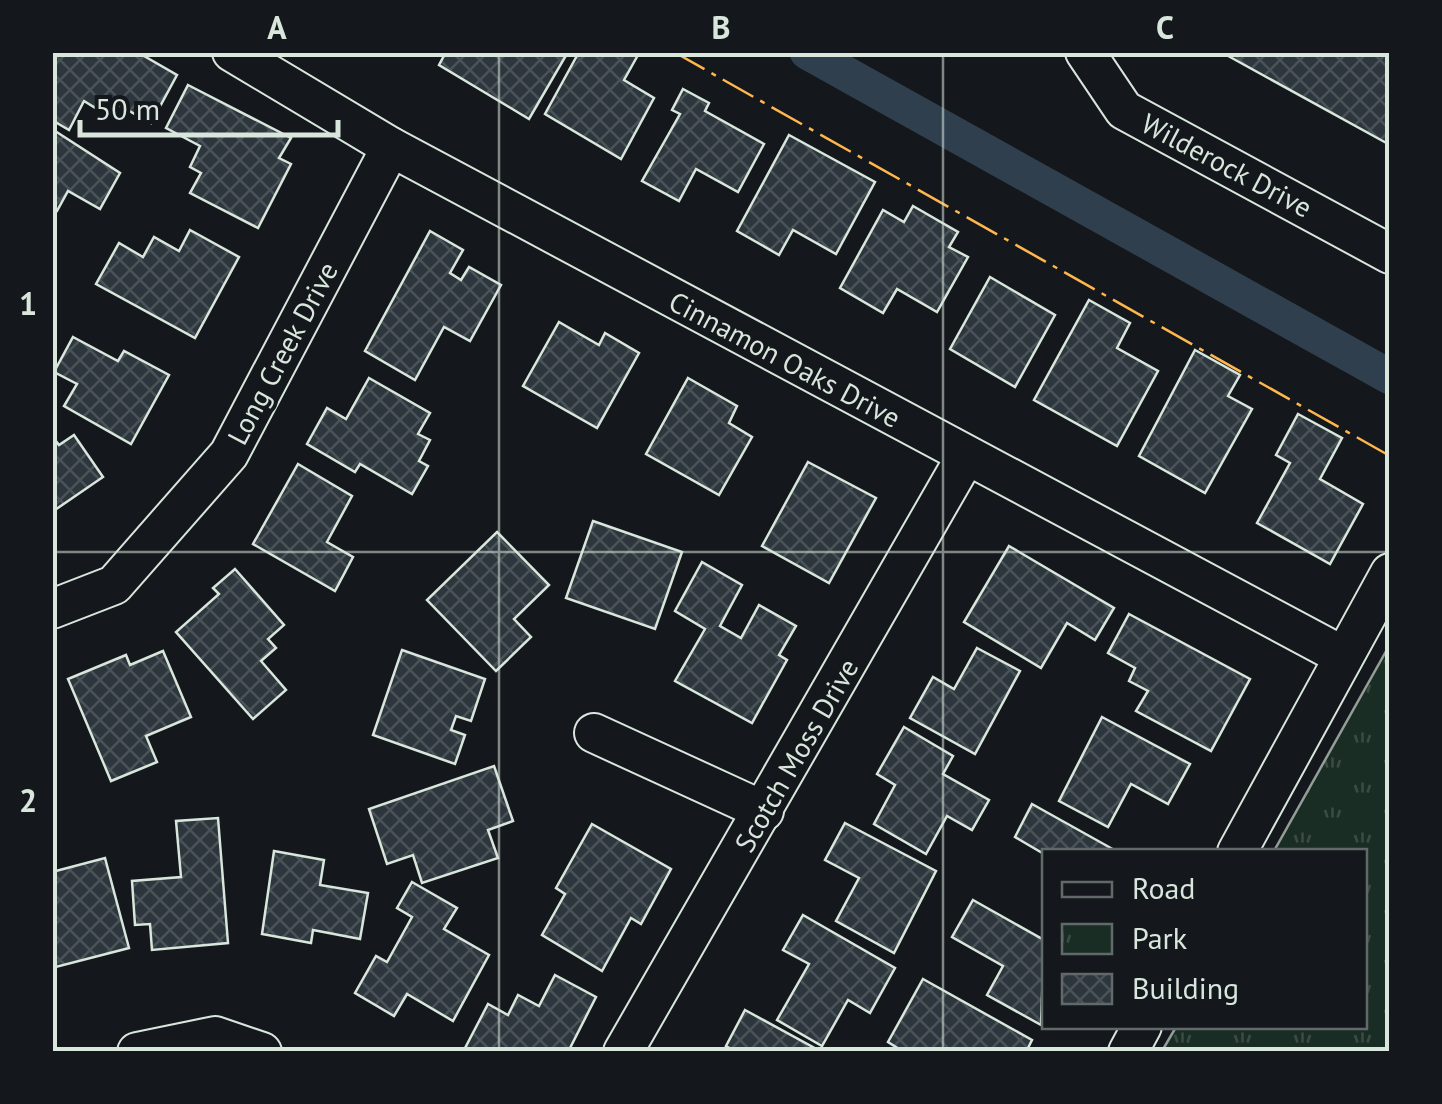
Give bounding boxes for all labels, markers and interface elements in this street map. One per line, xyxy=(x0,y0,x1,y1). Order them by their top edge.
text: A xyxy=(267,6,287,48)
text: B xyxy=(712,6,730,48)
text: C xyxy=(1156,6,1174,48)
scale bar xyxy=(80,75,338,137)
text: 50 m xyxy=(95,89,160,128)
street label: Wilderock Drive xyxy=(1135,105,1319,225)
street label: Long Creek Drive xyxy=(218,255,346,451)
text: 1 xyxy=(19,282,37,324)
street label: Cinnamon Oaks Drive xyxy=(663,282,907,436)
street label: Scotch Moss Drive xyxy=(726,652,866,858)
text: 2 xyxy=(19,779,37,821)
legend xyxy=(1042,849,1367,1029)
text: Road xyxy=(1132,868,1196,907)
text: Park xyxy=(1132,918,1188,957)
text: Building xyxy=(1132,968,1239,1007)

